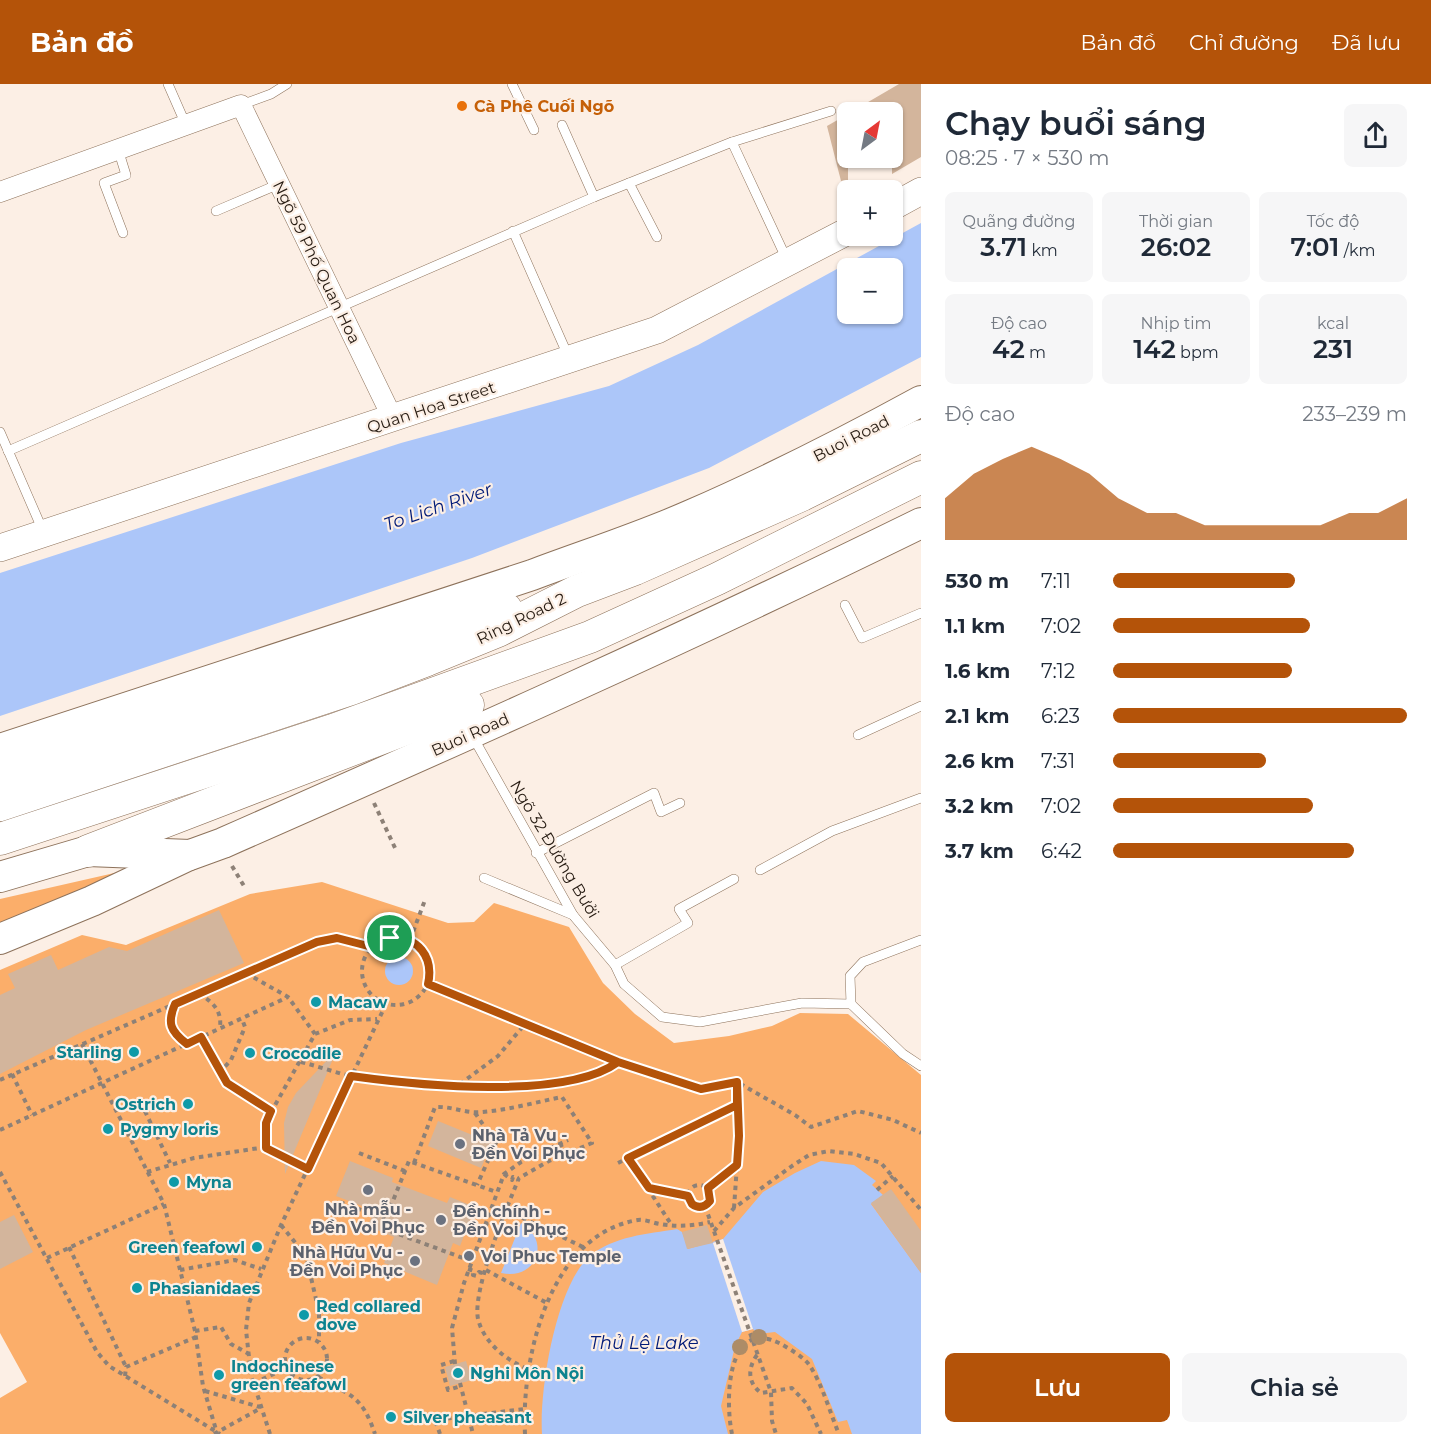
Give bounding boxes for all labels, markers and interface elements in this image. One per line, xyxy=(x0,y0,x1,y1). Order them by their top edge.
text: Bản đồ xyxy=(30,25,134,59)
text: Bản đồ xyxy=(1081,30,1156,55)
text: Chỉ đường xyxy=(1189,30,1299,55)
text: Đã lưu xyxy=(1332,30,1401,55)
place label: Cà Phê Cuối Ngõ xyxy=(474,97,614,116)
marker: Cà Phê Cuối Ngõ xyxy=(455,99,469,113)
north arrow xyxy=(837,102,903,168)
map controls xyxy=(837,102,903,324)
text: Chạy buổi sáng xyxy=(945,103,1207,143)
button: share xyxy=(1344,104,1407,167)
text: 08:25 · 7 × 530 m xyxy=(945,146,1109,170)
street label: Ngõ 59 Phố Quan Hoa xyxy=(269,178,364,347)
button: + xyxy=(837,180,903,246)
text: Quãng đường xyxy=(963,212,1075,231)
text: Thời gian xyxy=(1139,212,1213,231)
text: Tốc độ xyxy=(1307,212,1359,231)
text: 3.71 xyxy=(980,231,1027,263)
text: 26:02 xyxy=(1141,231,1211,263)
text: 7:01 xyxy=(1290,231,1339,263)
text: km xyxy=(1027,241,1058,260)
text: /km xyxy=(1339,241,1376,260)
button: − xyxy=(837,258,903,324)
text: Độ cao xyxy=(991,314,1047,333)
text: Nhịp tim xyxy=(1141,314,1211,333)
text: kcal xyxy=(1317,314,1349,333)
text: 42 xyxy=(992,333,1025,365)
text: 142 xyxy=(1133,333,1176,365)
text: 231 xyxy=(1313,333,1353,365)
text: m xyxy=(1025,343,1046,362)
text: bpm xyxy=(1176,343,1219,362)
street label: Quan Hoa Street xyxy=(365,378,498,437)
text: Độ cao xyxy=(945,402,1015,426)
text: 233–239 m xyxy=(1302,402,1407,426)
street label: Buoi Road xyxy=(810,411,893,466)
water label: To Lich River xyxy=(381,478,496,536)
text: 530 m xyxy=(945,569,1009,593)
text: 7:11 xyxy=(1041,569,1071,593)
street label: Ring Road 2 xyxy=(473,589,569,648)
text: 1.1 km xyxy=(945,614,1005,638)
text: 7:02 xyxy=(1041,614,1081,638)
text: 1.6 km xyxy=(945,659,1010,683)
text: 7:12 xyxy=(1041,659,1075,683)
text: 2.1 km xyxy=(945,704,1009,728)
text: 6:23 xyxy=(1041,704,1080,728)
street label: Buoi Road xyxy=(428,709,512,760)
text: 2.6 km xyxy=(945,749,1014,773)
text: 7:31 xyxy=(1041,749,1075,773)
street label: Ngõ 32 Đường Bưởi xyxy=(506,777,603,922)
text: 3.2 km xyxy=(945,794,1014,818)
text: 7:02 xyxy=(1041,794,1081,818)
text: 3.7 km xyxy=(945,839,1014,863)
text: 6:42 xyxy=(1041,839,1082,863)
pin xyxy=(364,912,415,963)
icon: arrive xyxy=(373,921,406,954)
place label: Macaw xyxy=(328,993,387,1012)
marker: Macaw xyxy=(309,995,323,1009)
place label: Starling xyxy=(56,1043,122,1062)
place label: Crocodile xyxy=(262,1044,341,1063)
marker: Starling xyxy=(127,1045,141,1059)
marker: Crocodile xyxy=(243,1046,257,1060)
place label: Ostrich xyxy=(115,1095,176,1114)
marker: Ostrich xyxy=(181,1097,195,1111)
place label: Pygmy loris xyxy=(120,1120,219,1139)
marker: Pygmy loris xyxy=(101,1122,115,1136)
place label: Nhà Tả Vu - Đền Voi Phục xyxy=(472,1126,586,1163)
marker: Nhà Tả Vu - Đền Voi Phục xyxy=(453,1137,467,1151)
place label: Myna xyxy=(186,1173,232,1192)
marker: Myna xyxy=(167,1175,181,1189)
marker: Nhà mẫu - Đền Voi Phục xyxy=(361,1183,375,1197)
place label: Nhà mẫu - Đền Voi Phục xyxy=(311,1199,425,1237)
place label: Đền chính - Đền Voi Phục xyxy=(453,1202,567,1239)
marker: Đền chính - Đền Voi Phục xyxy=(434,1213,448,1227)
place label: Green feafowl xyxy=(128,1238,245,1257)
marker: Green feafowl xyxy=(250,1240,264,1254)
place label: Nhà Hữu Vu - Đền Voi Phục xyxy=(290,1243,404,1280)
place label: Voi Phuc Temple xyxy=(480,1247,621,1266)
marker: Voi Phuc Temple xyxy=(462,1249,476,1263)
marker: Nhà Hữu Vu - Đền Voi Phục xyxy=(408,1254,422,1268)
place label: Phasianidaes xyxy=(149,1279,261,1298)
marker: Phasianidaes xyxy=(130,1281,144,1295)
place label: Red collared dove xyxy=(316,1297,421,1334)
marker: Red collared dove xyxy=(297,1308,311,1322)
water label: Thủ Lệ Lake xyxy=(589,1332,699,1354)
button: Lưu xyxy=(945,1353,1170,1422)
button: Chia sẻ xyxy=(1182,1353,1407,1422)
place label: Indochinese green feafowl xyxy=(231,1357,347,1394)
place label: Nghi Môn Nội xyxy=(470,1364,584,1383)
marker: Nghi Môn Nội xyxy=(451,1366,465,1380)
marker: Indochinese green feafowl xyxy=(212,1368,226,1382)
place label: Silver pheasant xyxy=(403,1408,532,1427)
marker: Silver pheasant xyxy=(384,1410,398,1424)

